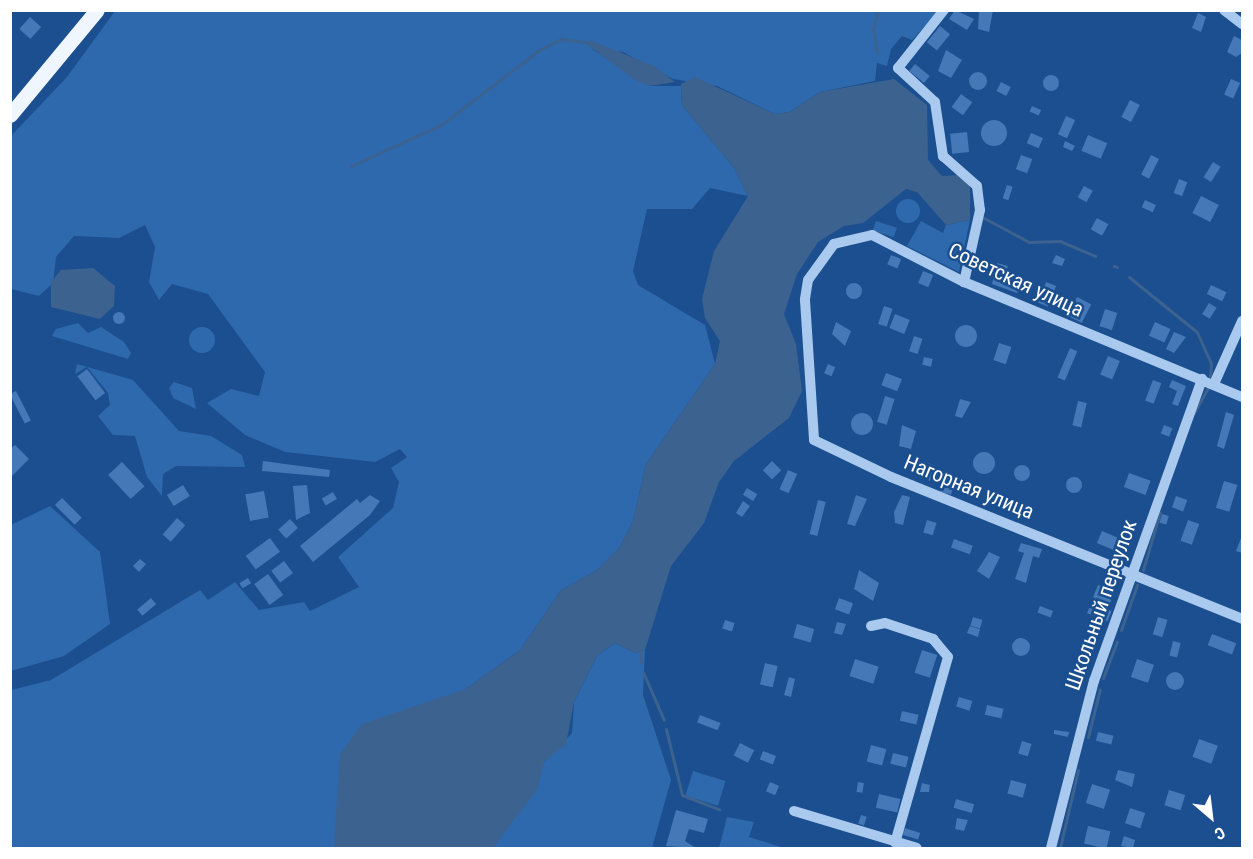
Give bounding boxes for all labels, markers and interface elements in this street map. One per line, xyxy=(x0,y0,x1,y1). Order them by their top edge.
street label: Советская улица xyxy=(944,238,1088,322)
street label: Нагорная улица xyxy=(900,449,1038,525)
street label: Школьный переулок xyxy=(1060,516,1142,694)
north arrow xyxy=(1181,787,1241,847)
text: С xyxy=(1211,823,1228,844)

